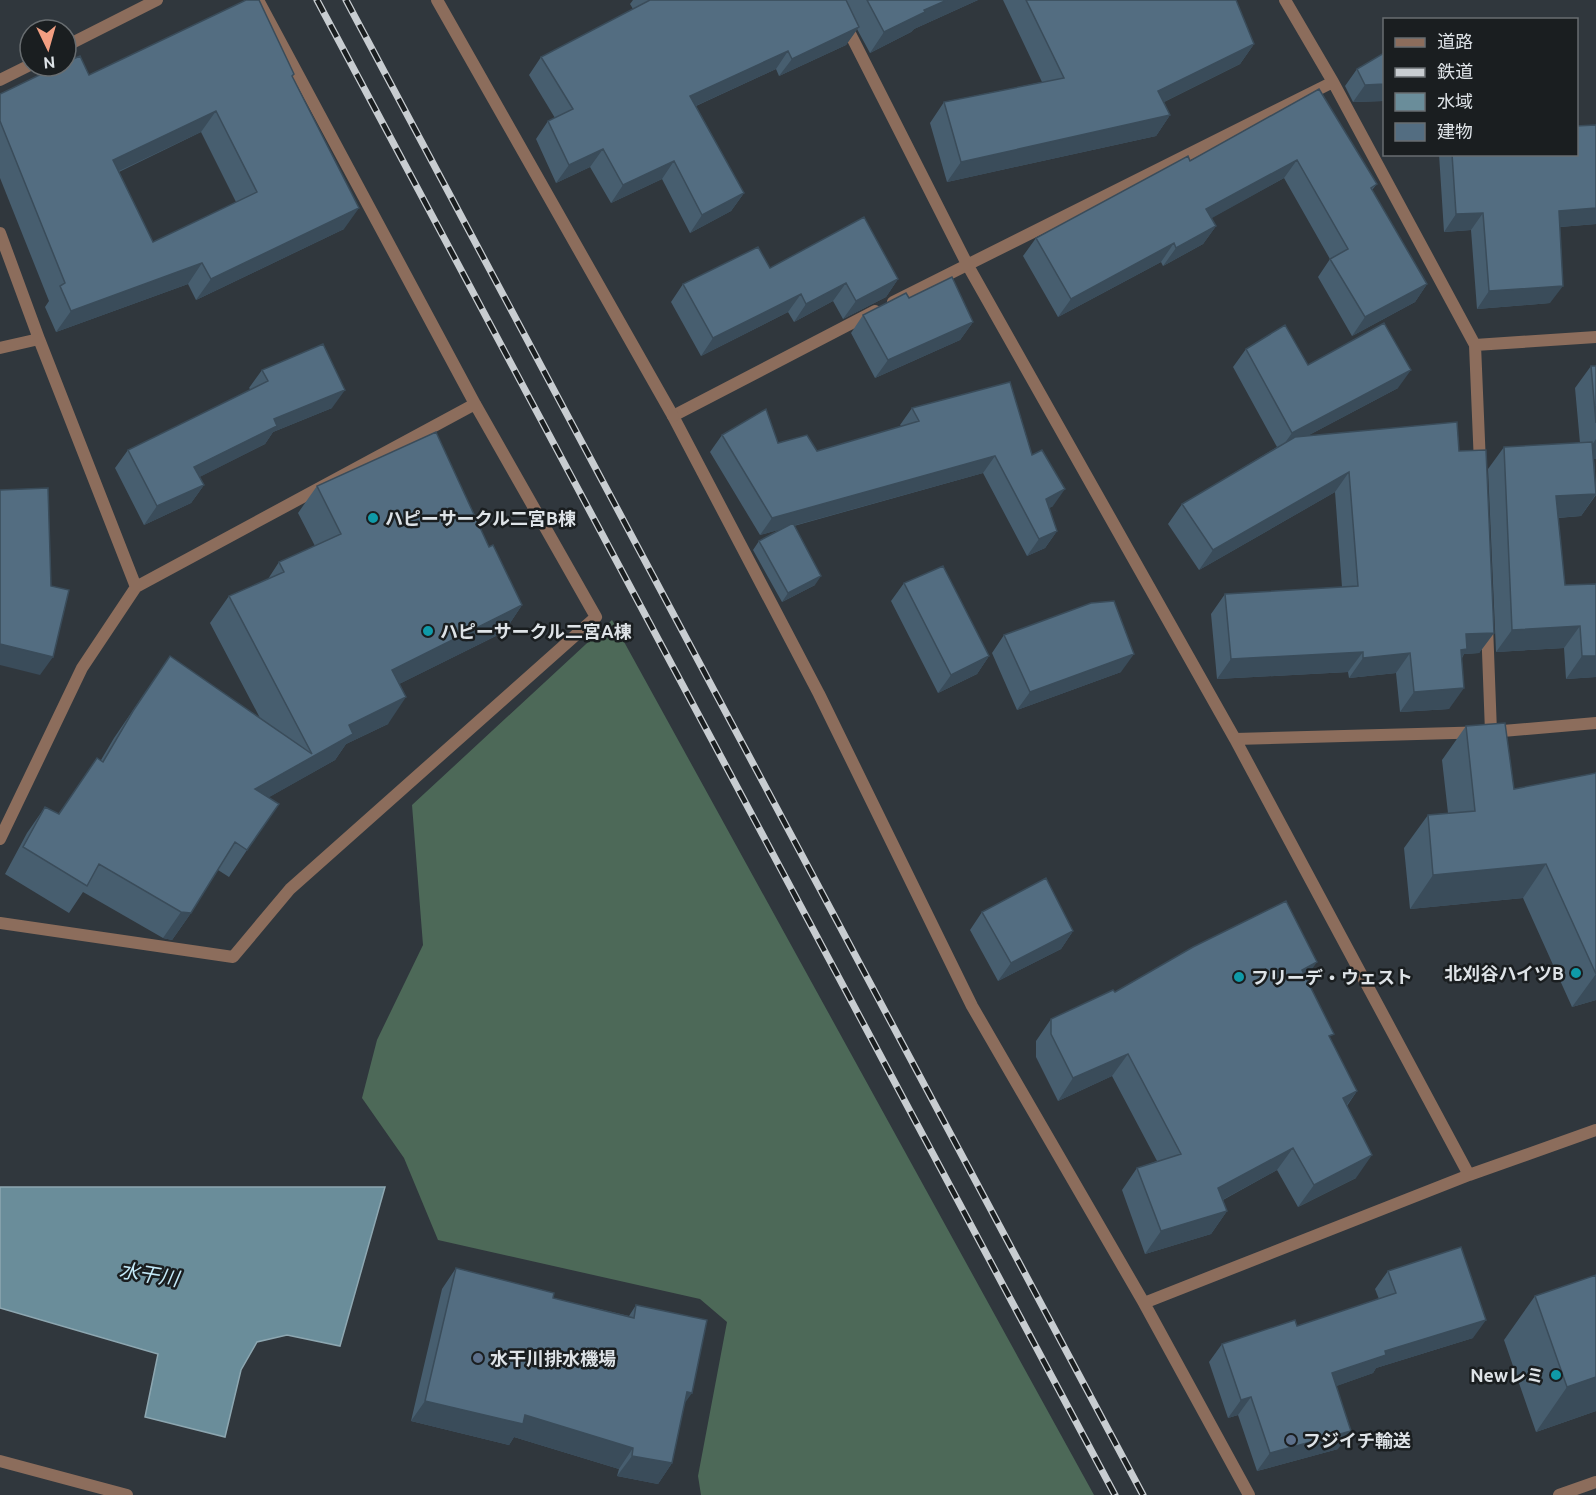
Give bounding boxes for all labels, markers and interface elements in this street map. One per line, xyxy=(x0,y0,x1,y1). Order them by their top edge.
north arrow xyxy=(18,18,78,78)
legend xyxy=(1383,18,1578,156)
text: 道路 xyxy=(1437,31,1473,51)
text: N xyxy=(43,53,56,72)
text: 鉄道 xyxy=(1437,61,1473,81)
text: 水域 xyxy=(1437,91,1473,111)
text: 建物 xyxy=(1437,121,1473,141)
place label: ハピーサークル二宮B棟 xyxy=(385,508,576,528)
marker: ハピーサークル二宮B棟 xyxy=(366,511,380,525)
place label: ハピーサークル二宮A棟 xyxy=(440,621,632,641)
marker: ハピーサークル二宮A棟 xyxy=(421,624,435,638)
place label: 北刈谷ハイツB xyxy=(1444,963,1564,983)
marker: 北刈谷ハイツB xyxy=(1569,966,1583,980)
place label: フリーデ・ウェスト xyxy=(1251,967,1413,987)
marker: フリーデ・ウェスト xyxy=(1232,970,1246,984)
water label: 水干川 xyxy=(118,1258,182,1290)
place label: 水干川排水機場 xyxy=(490,1348,616,1368)
marker: 水干川排水機場 xyxy=(471,1351,485,1365)
place label: Newレミ xyxy=(1470,1365,1544,1385)
marker: Newレミ xyxy=(1549,1368,1563,1382)
place label: フジイチ輸送 xyxy=(1303,1430,1411,1450)
marker: フジイチ輸送 xyxy=(1284,1433,1298,1447)

